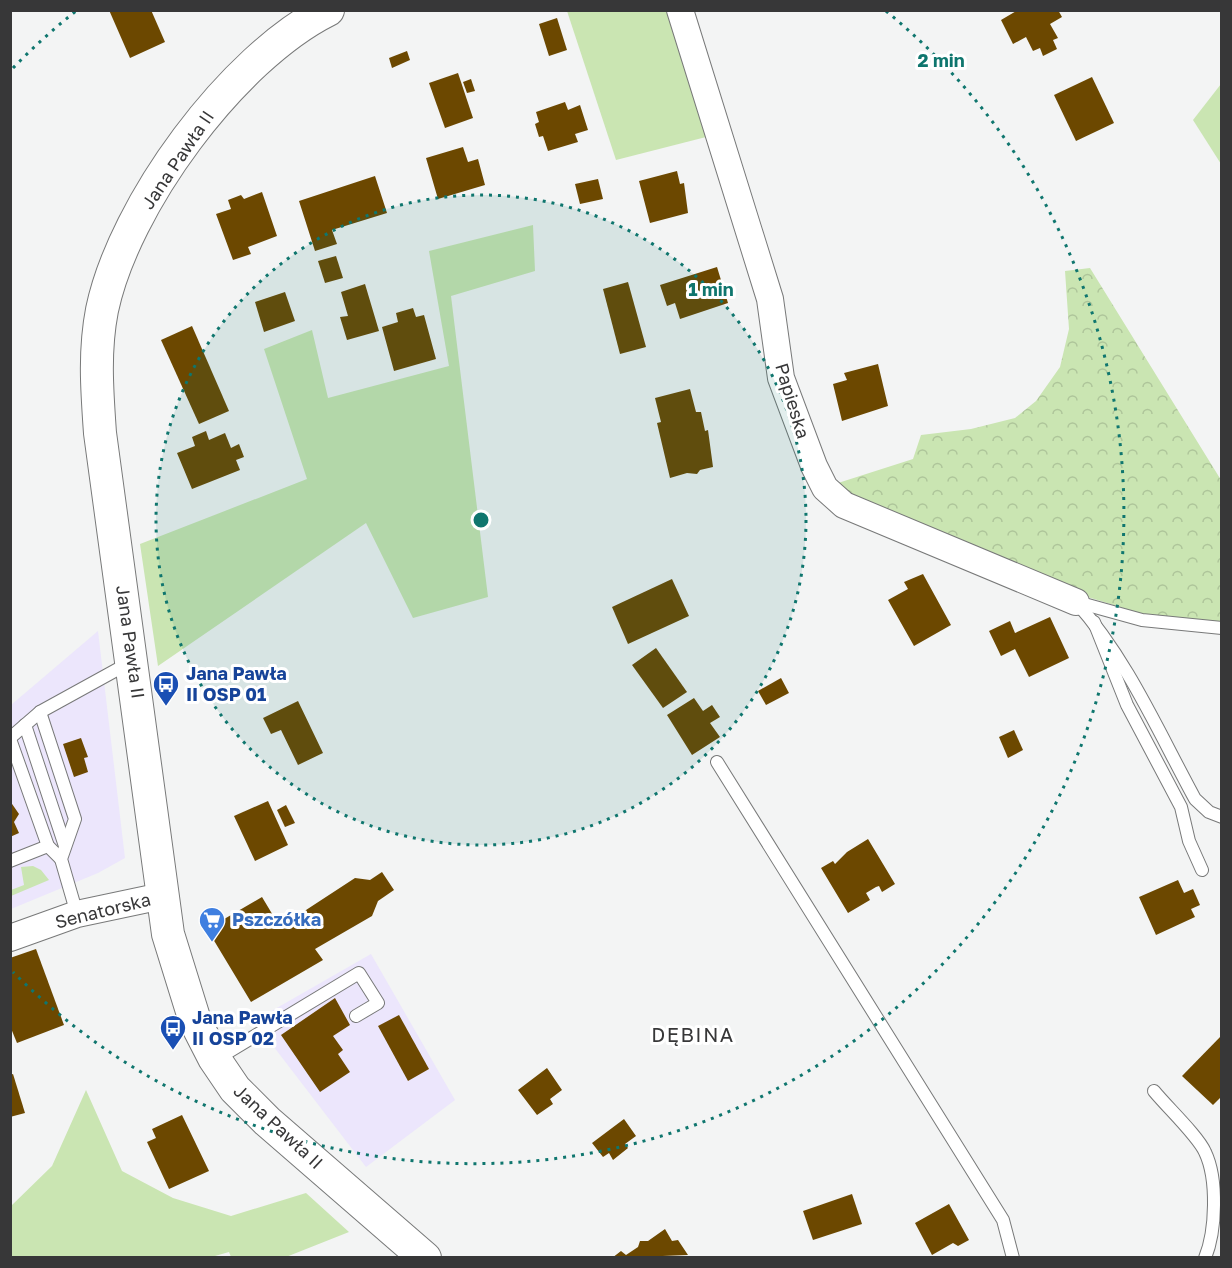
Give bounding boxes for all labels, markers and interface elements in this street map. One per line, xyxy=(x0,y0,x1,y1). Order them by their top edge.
text: 2 min xyxy=(917,49,965,71)
street label: Jana Pawła II xyxy=(136,106,218,213)
text: 1 min xyxy=(688,278,734,300)
street label: Papieska xyxy=(771,360,815,441)
centre of rings xyxy=(471,510,491,530)
street label: Jana Pawła II xyxy=(112,584,150,700)
place label: Jana Pawła II OSP 01 xyxy=(186,662,287,705)
bus stop icon: Jana Pawła II OSP 01 xyxy=(151,669,181,707)
street label: Senatorska xyxy=(53,888,153,933)
supermarket icon: Pszczółka xyxy=(197,905,227,943)
place label: Pszczółka xyxy=(232,908,321,930)
place label: Jana Pawła II OSP 02 xyxy=(192,1006,293,1049)
bus stop icon: Jana Pawła II OSP 02 xyxy=(158,1013,188,1051)
district label: DĘBINA xyxy=(651,1022,735,1046)
street label: Jana Pawła II xyxy=(229,1079,328,1173)

